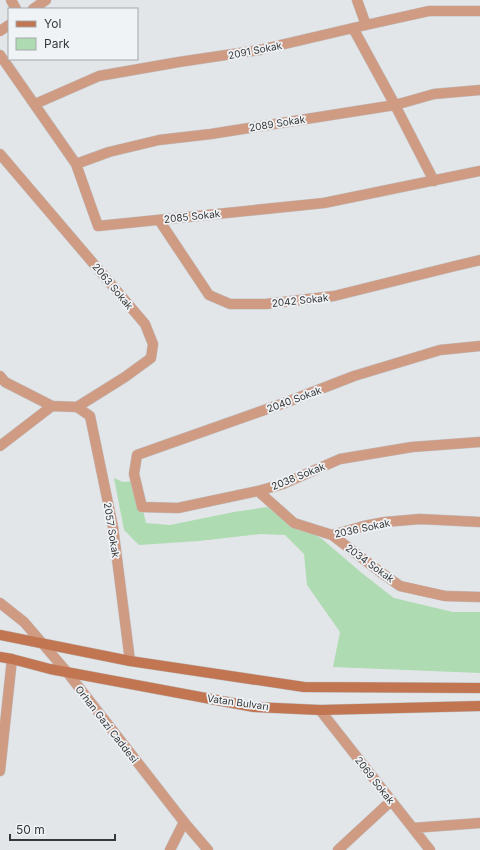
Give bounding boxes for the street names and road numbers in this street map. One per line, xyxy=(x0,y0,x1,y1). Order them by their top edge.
street label: 2091 Sokak xyxy=(227,39,283,61)
street label: 2089 Sokak xyxy=(248,113,306,133)
street label: 2085 Sokak xyxy=(163,207,221,225)
street label: 2063 Sokak xyxy=(90,260,136,312)
street label: 2042 Sokak xyxy=(271,291,329,309)
street label: 2040 Sokak xyxy=(265,383,323,414)
street label: 2038 Sokak xyxy=(270,460,327,492)
street label: 2057 Sokak xyxy=(102,501,122,559)
street label: 2036 Sokak xyxy=(333,516,391,540)
street label: 2034 Sokak xyxy=(343,541,397,585)
street label: Orhan Gazi Caddesi xyxy=(73,683,141,765)
street label: Vatan Bulvarı xyxy=(206,692,270,712)
street label: 2069 Sokak xyxy=(353,754,397,806)

